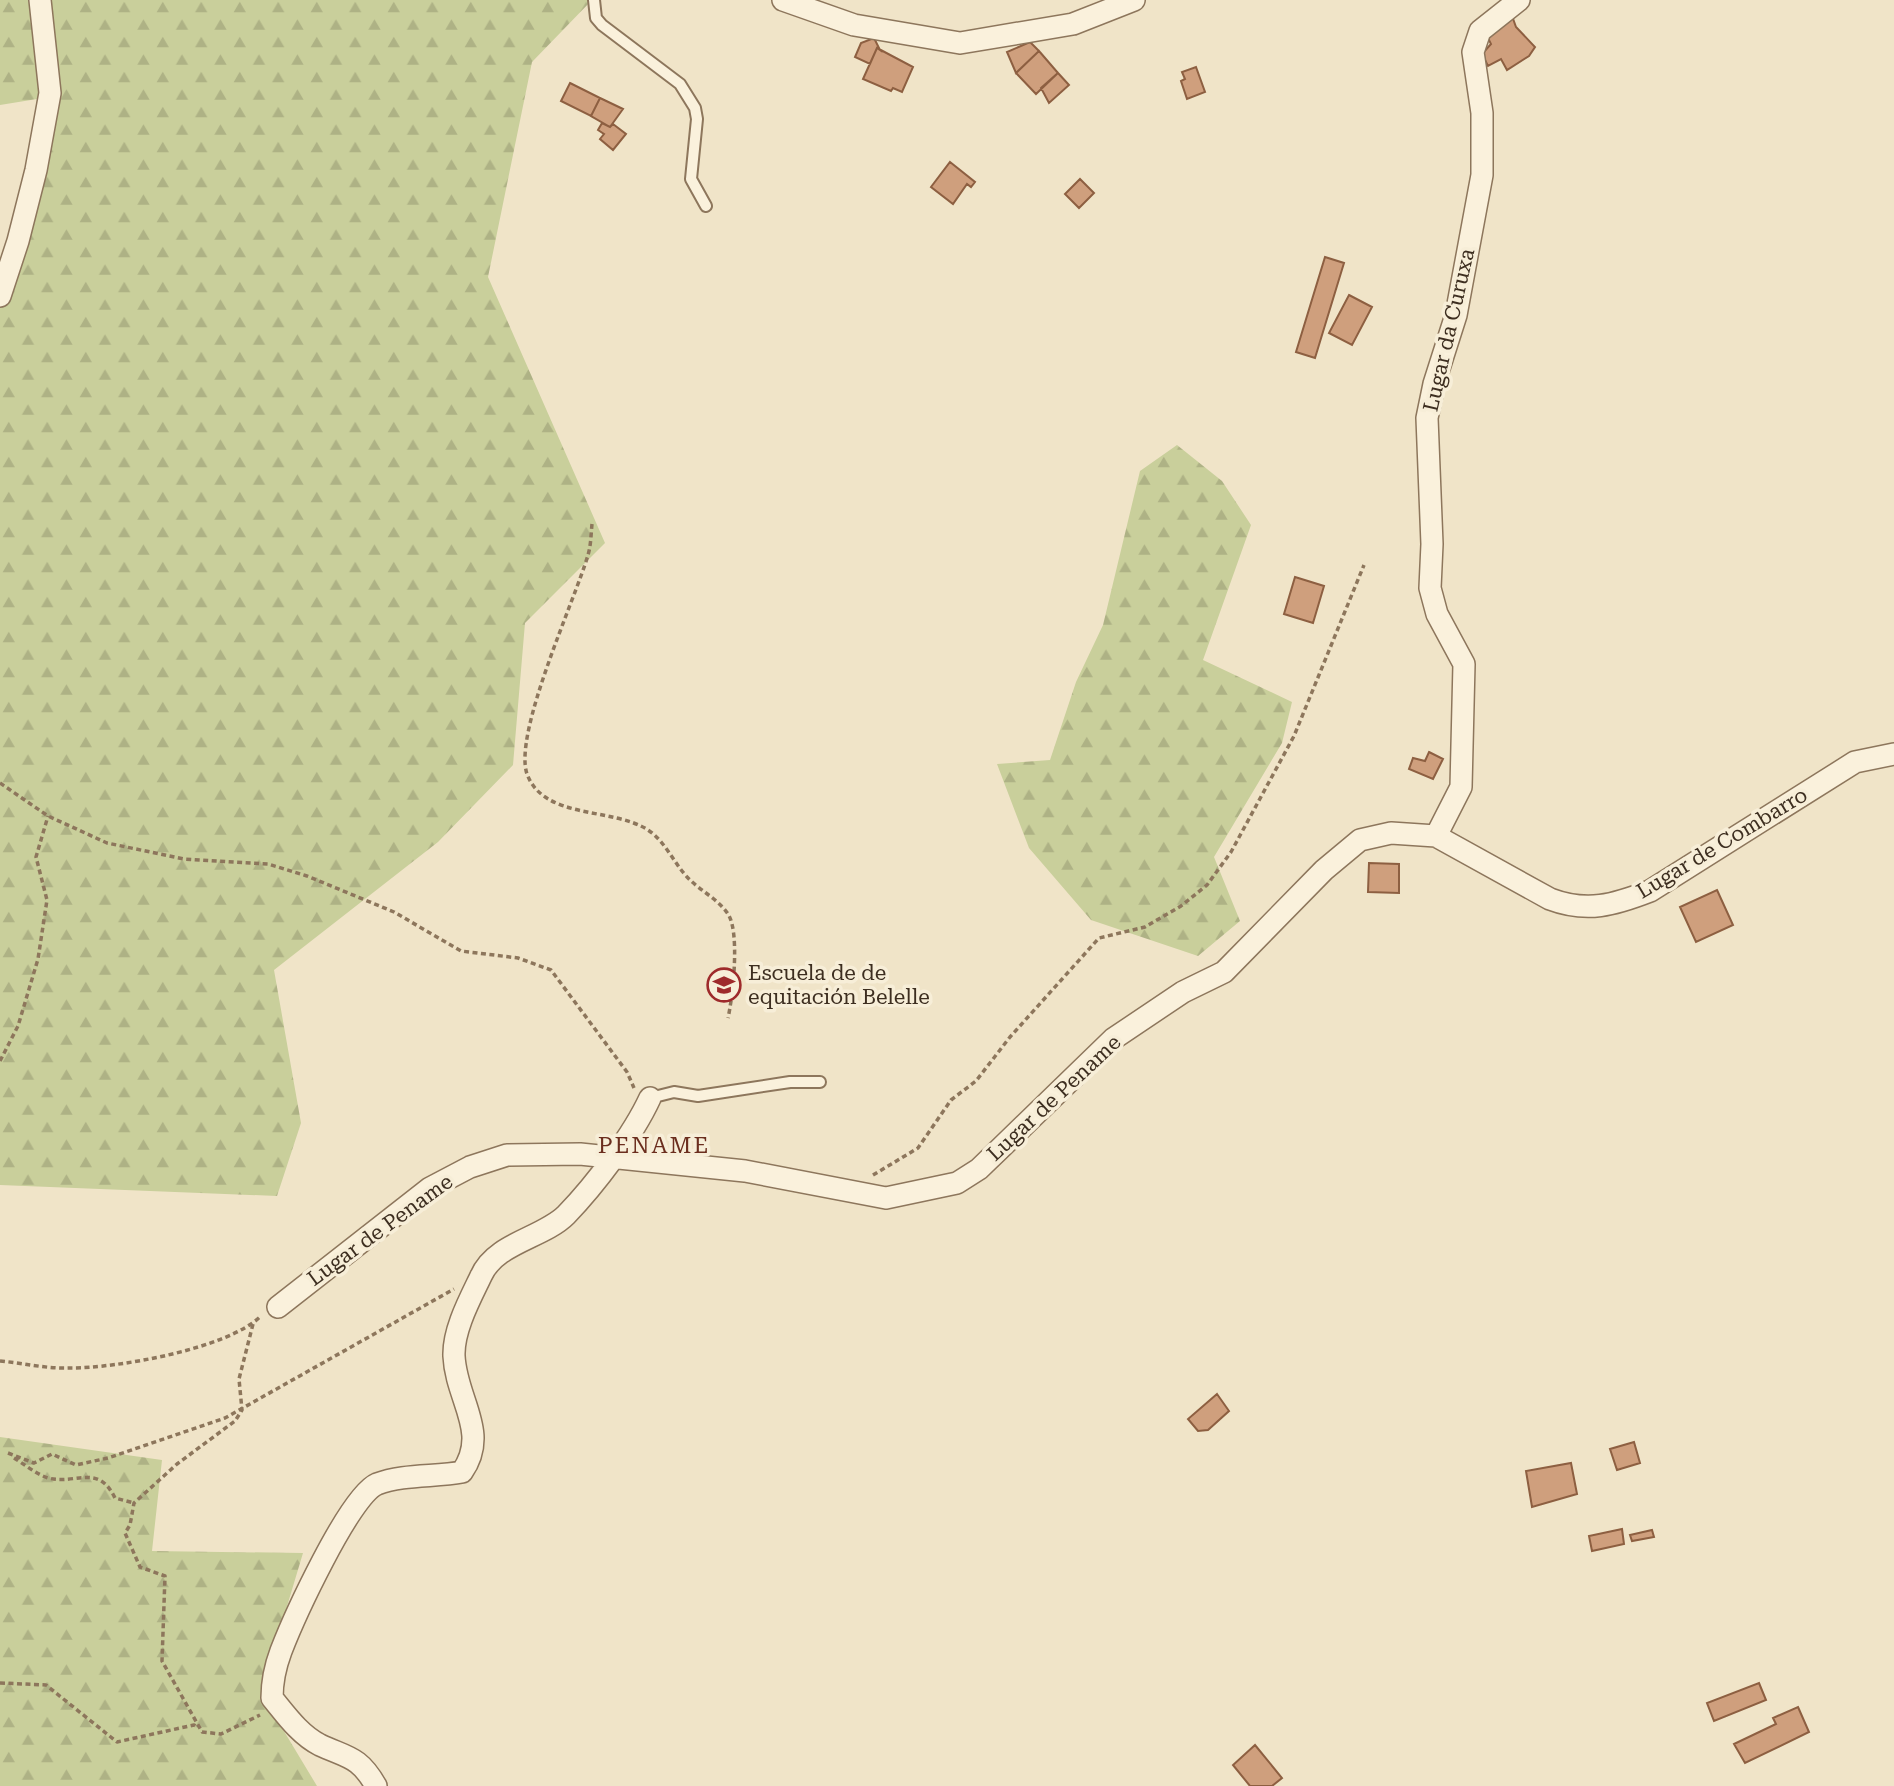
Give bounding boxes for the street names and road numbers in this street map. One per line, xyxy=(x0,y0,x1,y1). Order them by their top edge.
street label: Lugar da Curuxa xyxy=(1419,245,1480,414)
street label: Lugar de Combarro xyxy=(1632,783,1812,903)
street label: Lugar de Pename xyxy=(982,1030,1126,1166)
street label: Lugar de Pename xyxy=(303,1169,457,1291)

